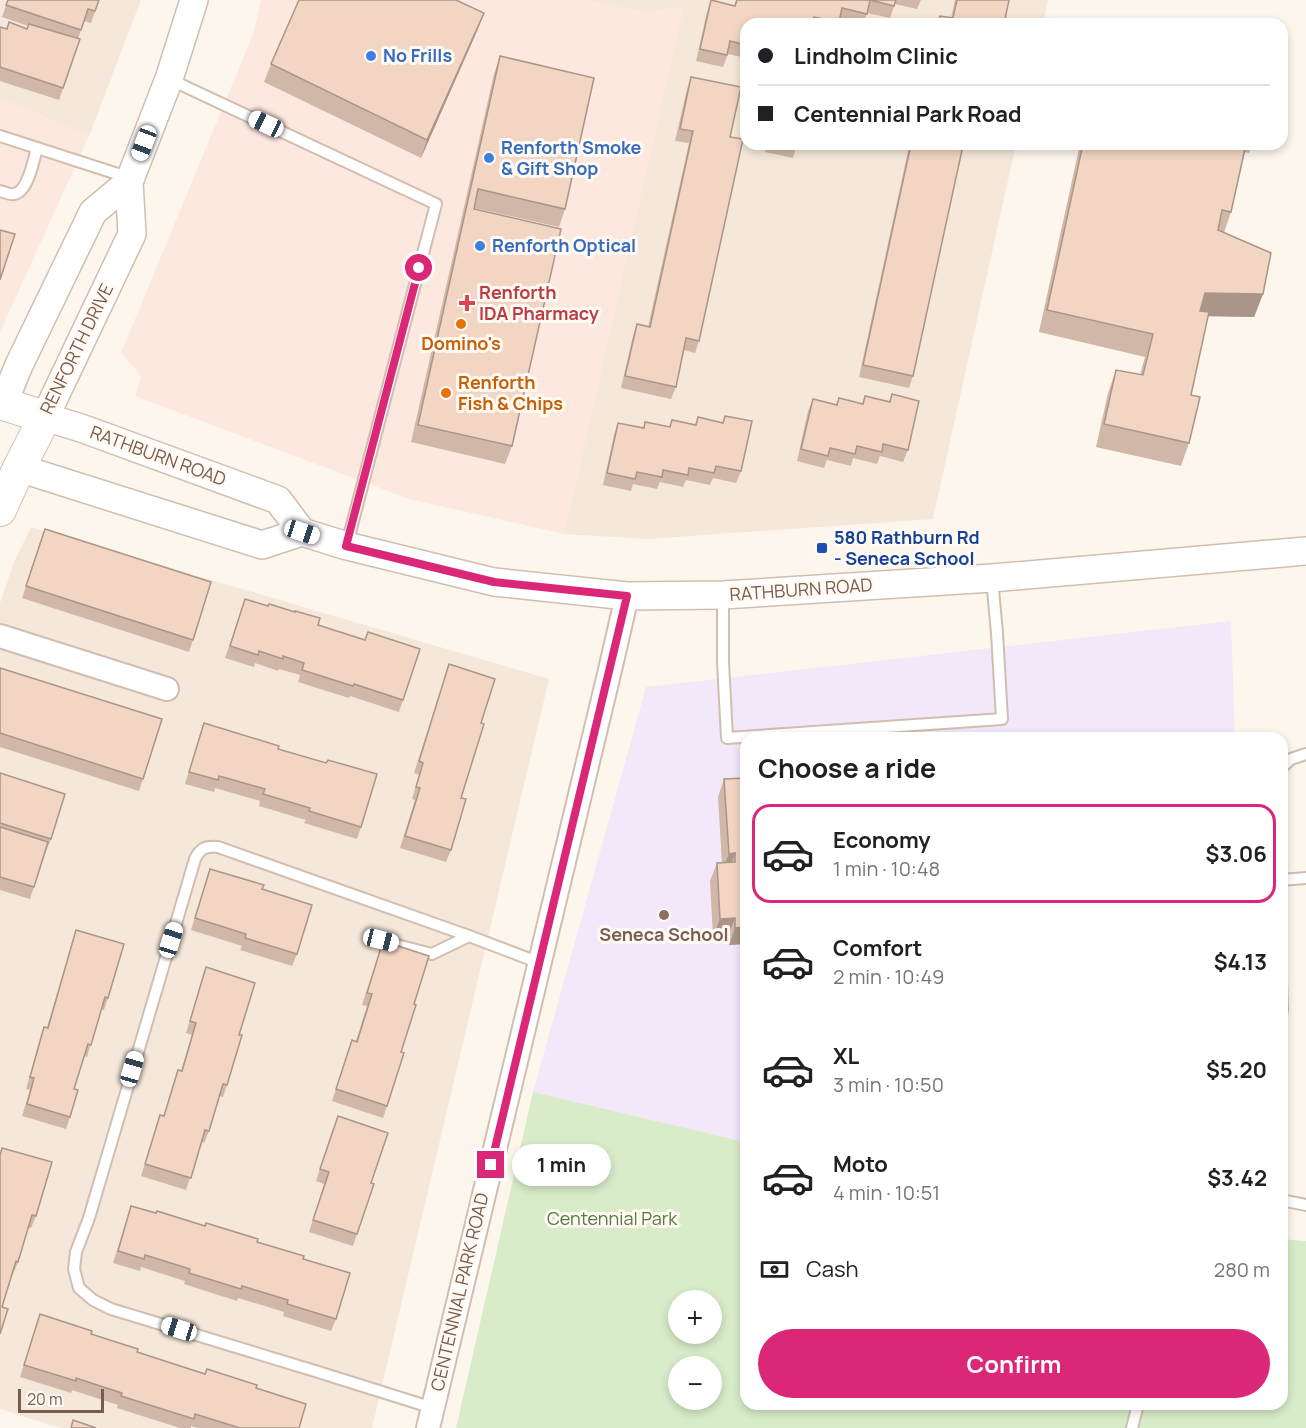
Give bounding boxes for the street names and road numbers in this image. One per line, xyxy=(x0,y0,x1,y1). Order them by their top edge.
street label: RENFORTH DRIVE xyxy=(34,279,118,418)
street label: RATHBURN ROAD xyxy=(87,419,230,491)
street label: RATHBURN ROAD xyxy=(729,572,873,606)
street label: CENTENNIAL PARK ROAD xyxy=(425,1190,494,1393)

